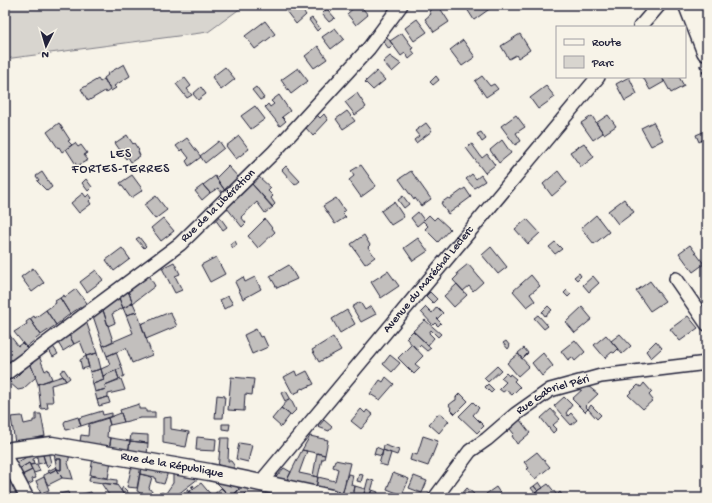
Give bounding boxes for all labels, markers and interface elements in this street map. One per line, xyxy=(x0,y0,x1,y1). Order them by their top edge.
north arrow xyxy=(26,26,66,66)
legend xyxy=(556,26,686,78)
text: Route xyxy=(592,37,622,51)
text: N xyxy=(41,48,49,60)
text: Parc xyxy=(591,57,615,71)
district label: LES FORTES-TERRES xyxy=(71,147,170,177)
street label: Rue de la Libération xyxy=(178,166,259,246)
street label: Avenue du Maréchal Leclerc xyxy=(380,223,478,336)
street label: Rue Gabriel Péri xyxy=(514,372,591,418)
street label: Rue de la République xyxy=(120,450,225,482)

